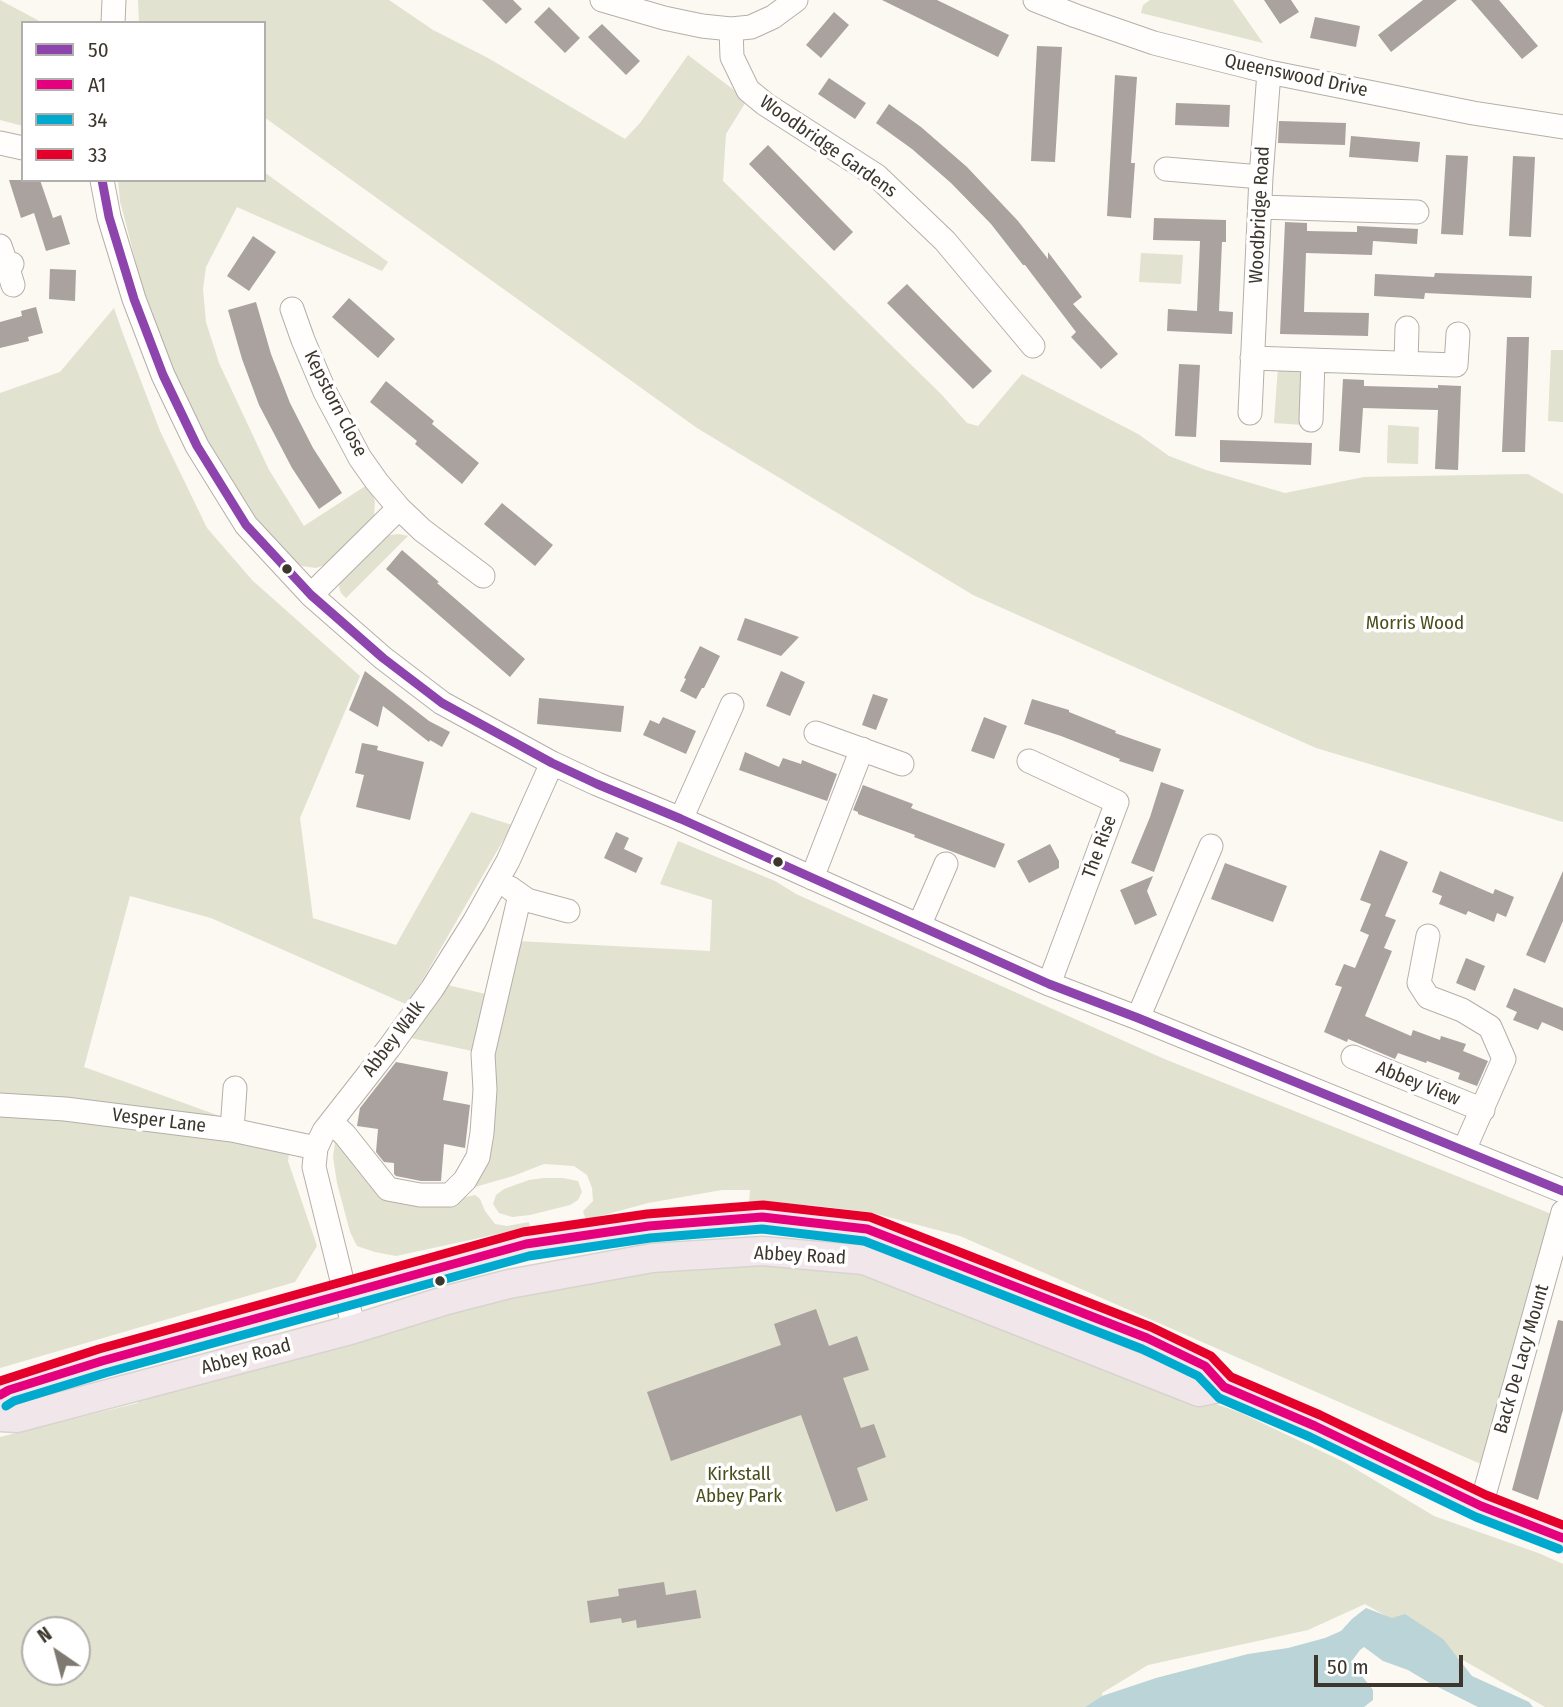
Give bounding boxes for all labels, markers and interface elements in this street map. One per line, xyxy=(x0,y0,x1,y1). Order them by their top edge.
legend xyxy=(21,21,266,182)
text: 50 xyxy=(88,37,109,63)
street label: Queenswood Drive xyxy=(1222,50,1370,102)
text: A1 xyxy=(88,72,106,98)
street label: Woodbridge Gardens xyxy=(755,91,901,203)
text: 34 xyxy=(88,107,108,133)
text: 33 xyxy=(88,142,107,168)
street label: Woodbridge Road xyxy=(1245,146,1275,284)
street label: Kepstorn Close xyxy=(298,347,372,461)
unlabelled marker xyxy=(280,562,294,576)
park label: Morris Wood xyxy=(1366,613,1464,635)
street label: The Rise xyxy=(1078,812,1122,882)
unlabelled marker xyxy=(771,855,785,869)
street label: Abbey Walk xyxy=(358,997,430,1081)
street label: Abbey View xyxy=(1373,1057,1463,1111)
street label: Vesper Lane xyxy=(111,1104,207,1138)
street label: Abbey Road xyxy=(754,1242,846,1270)
unlabelled marker xyxy=(433,1274,447,1288)
street label: Back De Lacy Mount xyxy=(1490,1282,1554,1436)
street label: Abbey Road xyxy=(199,1334,293,1380)
park label: Kirkstall Abbey Park xyxy=(696,1464,782,1508)
north arrow xyxy=(21,1616,91,1686)
text: N xyxy=(34,1622,56,1648)
scale bar xyxy=(1318,1640,1467,1684)
text: 50 m xyxy=(1327,1654,1369,1680)

